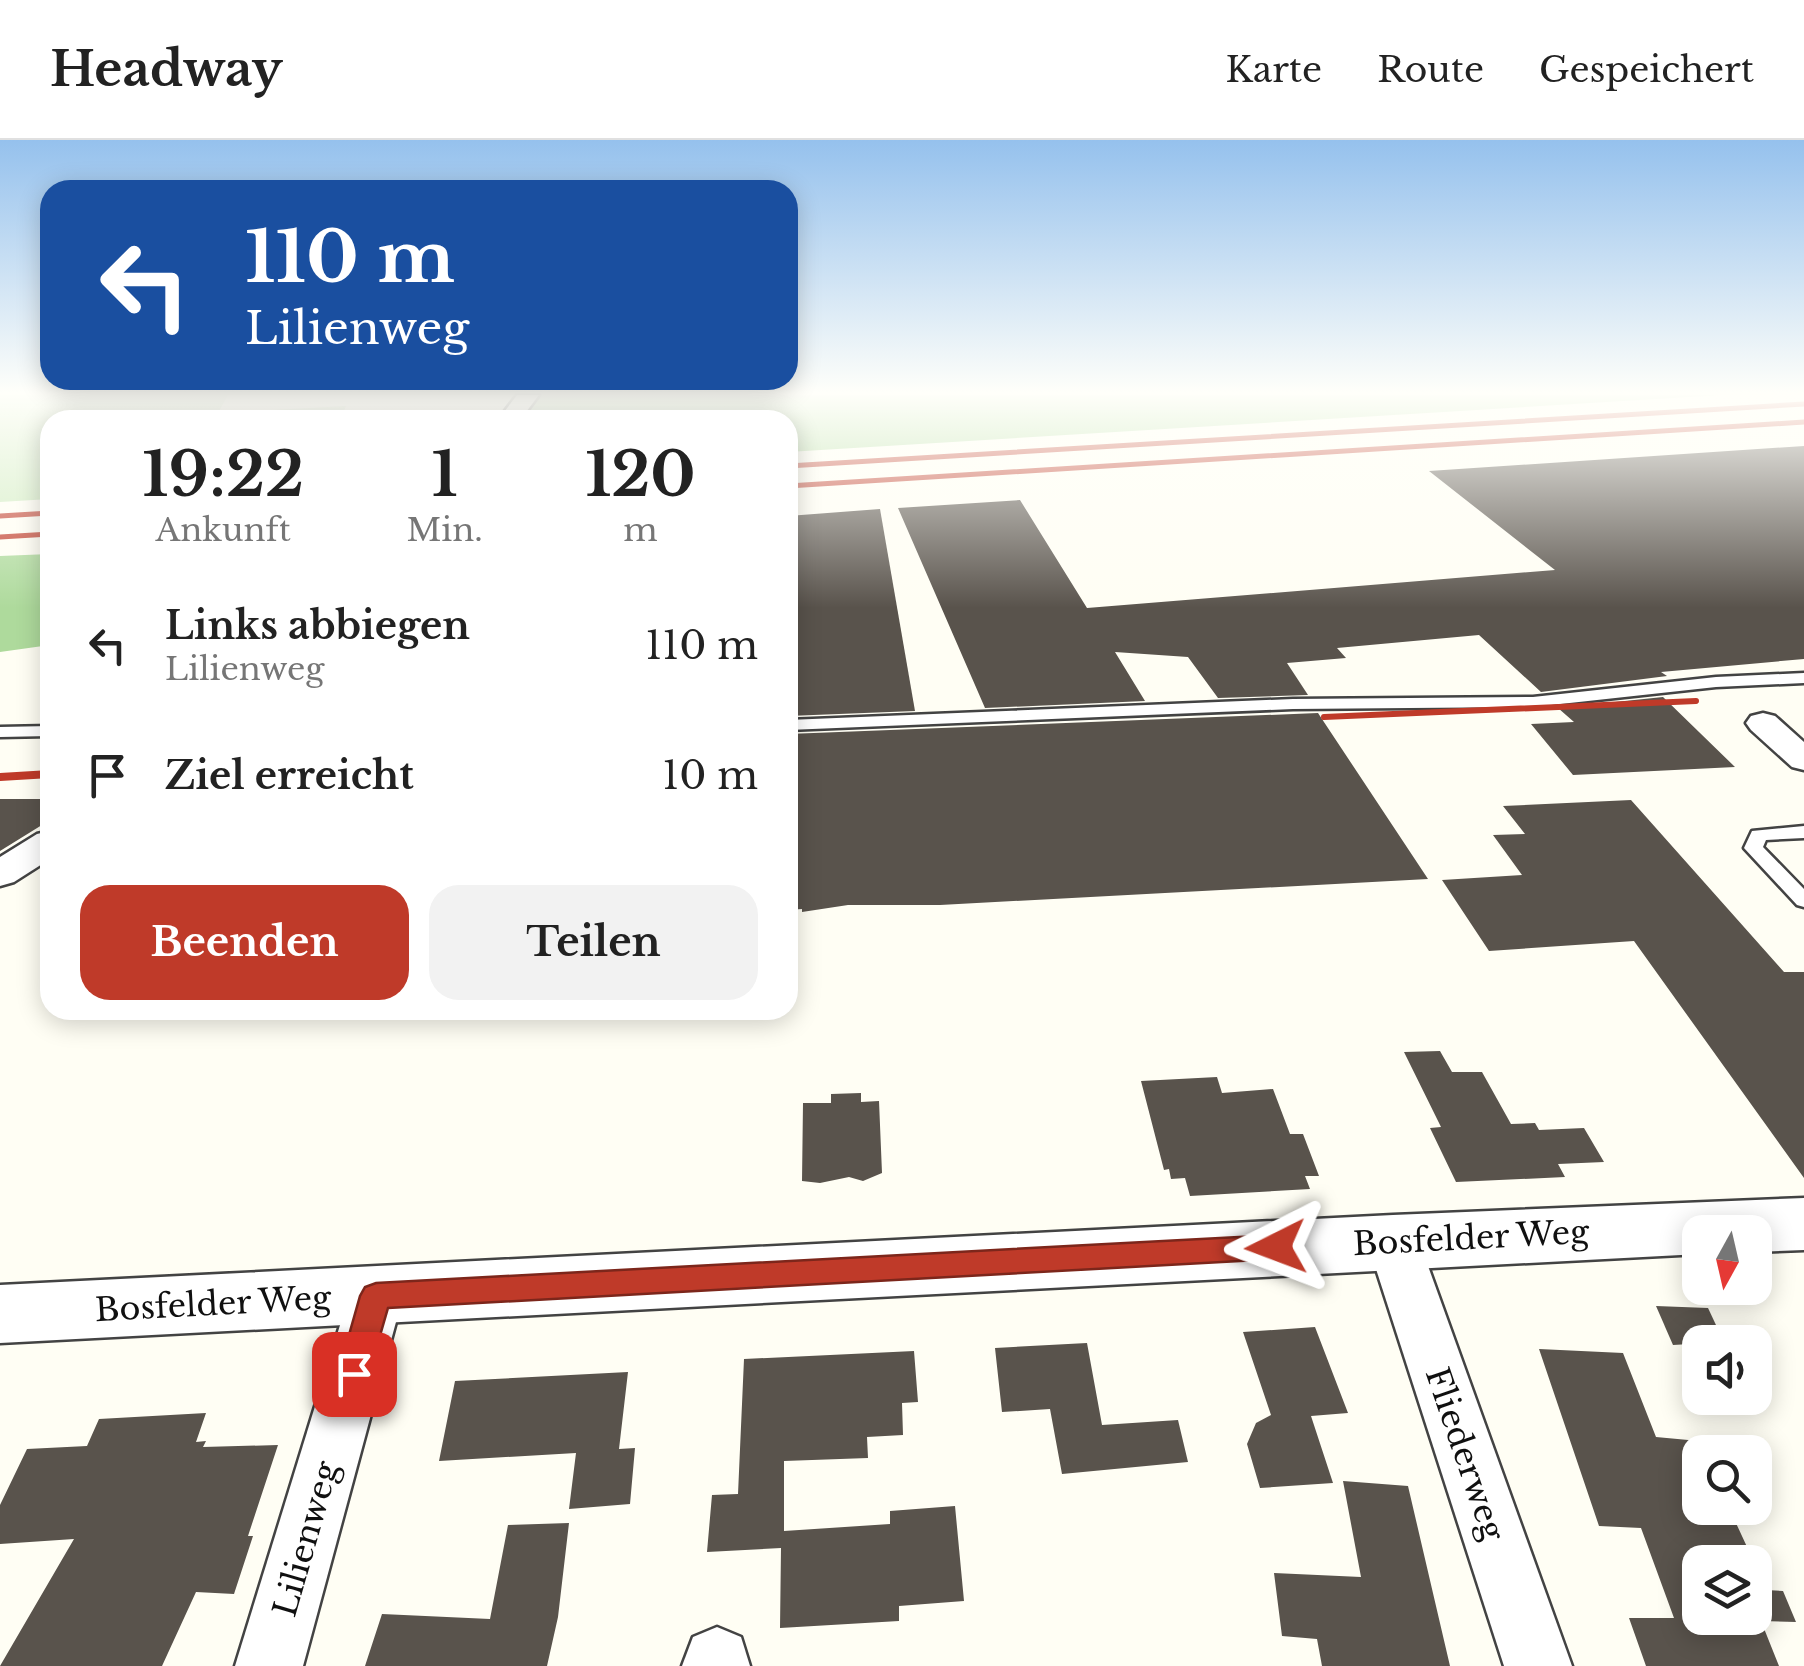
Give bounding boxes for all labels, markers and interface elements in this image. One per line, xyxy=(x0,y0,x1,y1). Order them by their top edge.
text: Headway xyxy=(50,39,282,99)
text: Karte xyxy=(1226,48,1322,91)
text: Route xyxy=(1377,48,1484,91)
text: Gespeichert xyxy=(1539,48,1754,91)
text: 110 m xyxy=(245,214,455,301)
icon: left xyxy=(80,220,210,350)
text: Lilienweg xyxy=(245,300,469,356)
text: 19:22 xyxy=(142,438,304,512)
text: 1 xyxy=(432,438,458,512)
text: 120 xyxy=(585,438,696,512)
text: Ankunft xyxy=(156,510,291,550)
text: Min. xyxy=(406,510,483,550)
text: m xyxy=(623,510,658,550)
text: Links abbiegen xyxy=(165,602,470,649)
icon: left xyxy=(80,618,135,673)
text: 110 m xyxy=(645,622,758,669)
text: Lilienweg xyxy=(165,649,324,689)
icon: arrive xyxy=(80,748,135,803)
text: Ziel erreicht xyxy=(165,752,414,799)
text: 10 m xyxy=(662,752,758,799)
button: Beenden xyxy=(80,885,409,1000)
button: Teilen xyxy=(429,885,758,1000)
position arrow xyxy=(1224,1195,1328,1299)
street label: Bosfelder Weg xyxy=(1352,1212,1591,1264)
north arrow xyxy=(1682,1215,1772,1305)
map controls xyxy=(1682,1215,1772,1635)
street label: Bosfelder Weg xyxy=(94,1278,333,1330)
button: sound xyxy=(1682,1325,1772,1415)
pin xyxy=(312,1332,397,1417)
icon: arrive xyxy=(327,1347,382,1402)
street label: Fliederweg xyxy=(1417,1362,1514,1547)
button: search xyxy=(1682,1435,1772,1525)
street label: Lilienweg xyxy=(265,1456,347,1621)
button: layers xyxy=(1682,1545,1772,1635)

